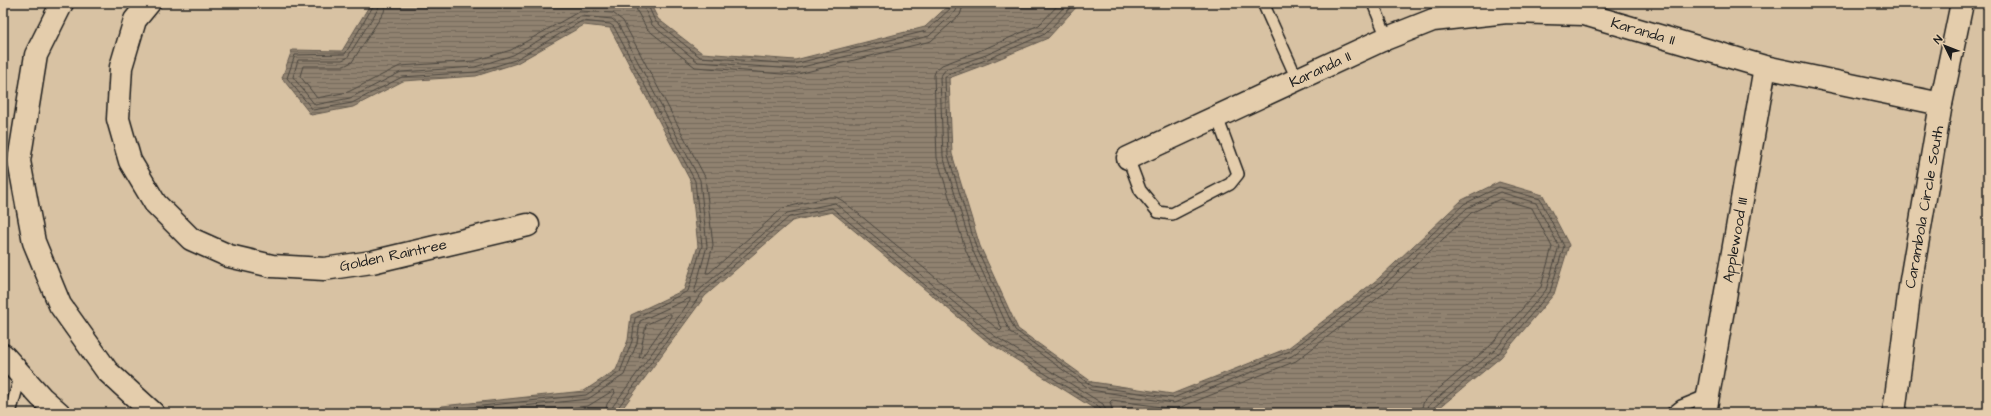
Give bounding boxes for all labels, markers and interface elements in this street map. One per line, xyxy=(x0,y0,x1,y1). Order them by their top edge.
street label: Karanda II xyxy=(1608,12,1677,51)
north arrow xyxy=(1925,26,1965,66)
text: N xyxy=(1930,32,1946,47)
street label: Karanda II xyxy=(1286,46,1355,93)
street label: Carambola Circle South xyxy=(1900,123,1949,290)
street label: Applewood III xyxy=(1718,196,1753,284)
street label: Golden Raintree xyxy=(338,234,449,277)

